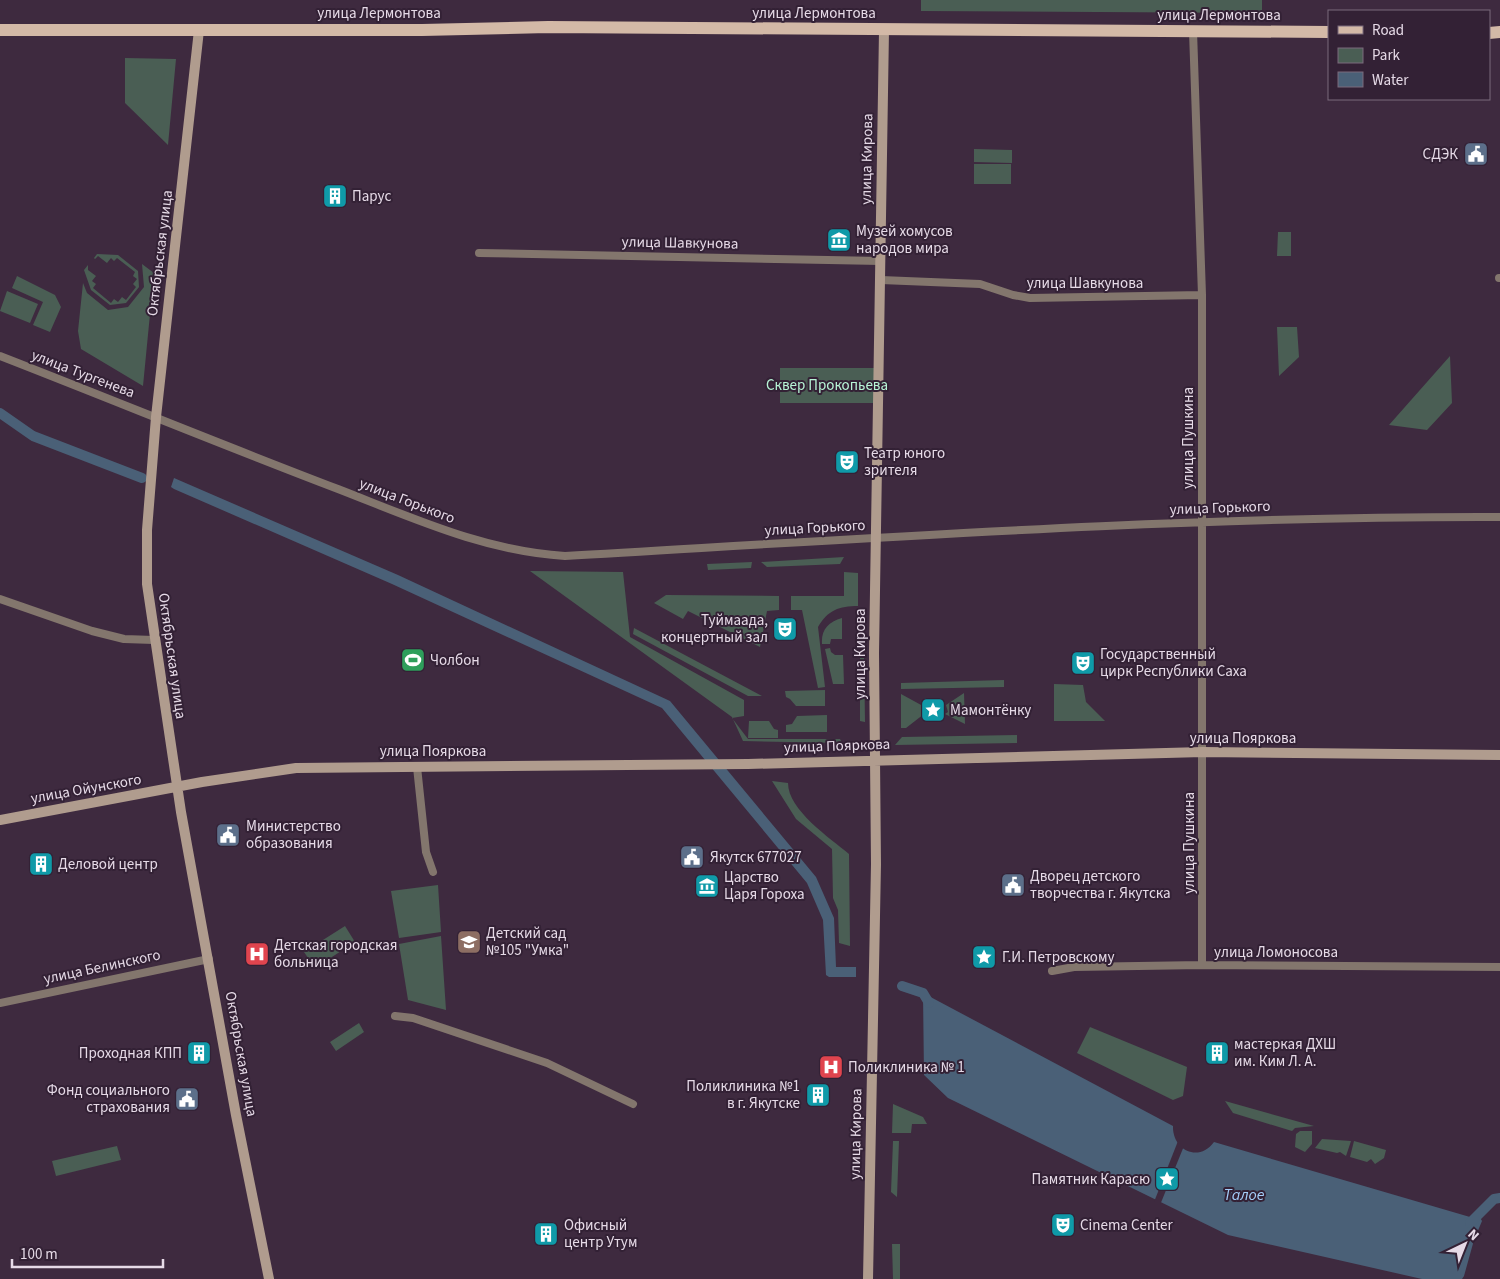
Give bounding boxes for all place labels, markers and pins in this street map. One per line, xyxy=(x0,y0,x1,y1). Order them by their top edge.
public building icon: СДЭК xyxy=(1463,141,1489,167)
place label: СДЭК xyxy=(1423,144,1458,165)
building icon: Парус xyxy=(322,183,348,209)
place label: Парус xyxy=(352,186,391,207)
place label: Музей хомусов народов мира xyxy=(856,221,953,259)
museum icon: Музей хомусов народов мира xyxy=(826,227,852,253)
place label: Театр юного зрителя xyxy=(864,443,945,481)
theatre icon: Театр юного зрителя xyxy=(834,449,860,475)
place label: Туймаада, концертный зал xyxy=(661,610,768,648)
theatre icon: Туймаада, концертный зал xyxy=(772,616,798,642)
place label: Государственный цирк Республики Саха xyxy=(1100,644,1247,682)
sports icon: Чолбон xyxy=(400,647,426,673)
place label: Чолбон xyxy=(430,650,480,671)
theatre icon: Государственный цирк Республики Саха xyxy=(1070,650,1096,676)
place icon: Мамонтёнку xyxy=(920,697,946,723)
place label: Мамонтёнку xyxy=(950,700,1031,721)
place label: Министерство образования xyxy=(246,816,341,854)
public building icon: Министерство образования xyxy=(215,822,241,848)
public building icon: Якутск 677027 xyxy=(679,844,705,870)
place label: Якутск 677027 xyxy=(710,847,802,868)
building icon: Деловой центр xyxy=(28,851,54,877)
place label: Деловой центр xyxy=(58,854,158,875)
place label: Дворец детского творчества г. Якутска xyxy=(1030,866,1171,904)
place label: Царство Царя Гороха xyxy=(724,867,805,905)
public building icon: Дворец детского творчества г. Якутска xyxy=(1000,872,1026,898)
museum icon: Царство Царя Гороха xyxy=(694,873,720,899)
place label: Детский сад №105 "Умка" xyxy=(486,923,569,961)
school or university icon: Детский сад №105 "Умка" xyxy=(456,929,482,955)
place label: Детская городская больница xyxy=(274,935,398,973)
hospital icon: Детская городская больница xyxy=(244,941,270,967)
place icon: Г.И. Петровскому xyxy=(971,944,997,970)
place label: Г.И. Петровскому xyxy=(1002,947,1114,968)
place label: мастеркая ДХШ им. Ким Л. А. xyxy=(1234,1034,1336,1072)
building icon: Проходная КПП xyxy=(186,1040,212,1066)
building icon: мастеркая ДХШ им. Ким Л. А. xyxy=(1204,1040,1230,1066)
place label: Проходная КПП xyxy=(79,1043,182,1064)
hospital icon: Поликлиника № 1 xyxy=(818,1054,844,1080)
place label: Поликлиника № 1 xyxy=(848,1057,965,1078)
place label: Поликлиника №1 в г. Якутске xyxy=(686,1076,800,1114)
place label: Фонд социального страхования xyxy=(47,1080,170,1118)
building icon: Поликлиника №1 в г. Якутске xyxy=(805,1082,831,1108)
public building icon: Фонд социального страхования xyxy=(174,1086,200,1112)
place icon: Памятник Карасю xyxy=(1154,1166,1180,1192)
place label: Памятник Карасю xyxy=(1031,1169,1150,1190)
theatre icon: Cinema Center xyxy=(1050,1212,1076,1238)
place label: Офисный центр Утум xyxy=(564,1215,637,1253)
place label: Cinema Center xyxy=(1080,1215,1173,1236)
building icon: Офисный центр Утум xyxy=(533,1221,559,1247)

